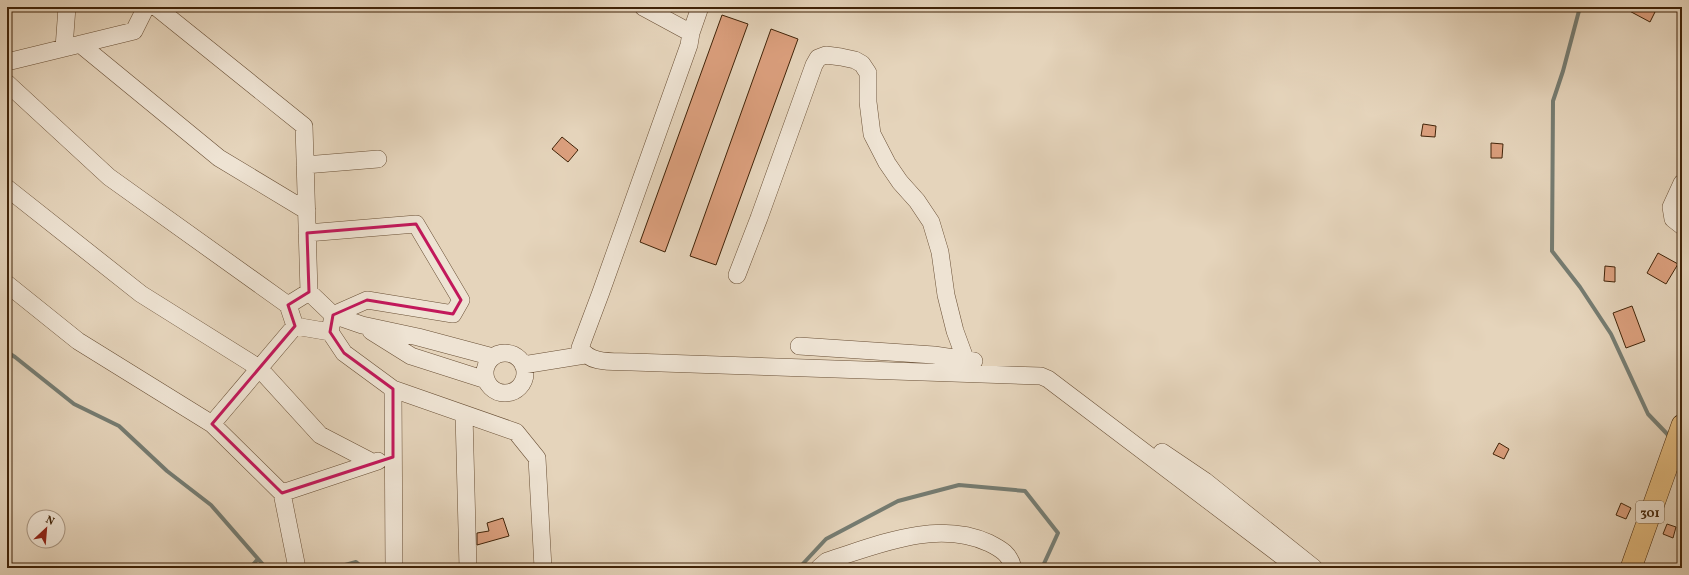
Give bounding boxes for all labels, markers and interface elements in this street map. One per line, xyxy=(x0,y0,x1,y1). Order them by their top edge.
road number: 301 xyxy=(1636,501,1664,523)
north arrow xyxy=(26,509,66,549)
text: N xyxy=(43,513,57,530)

